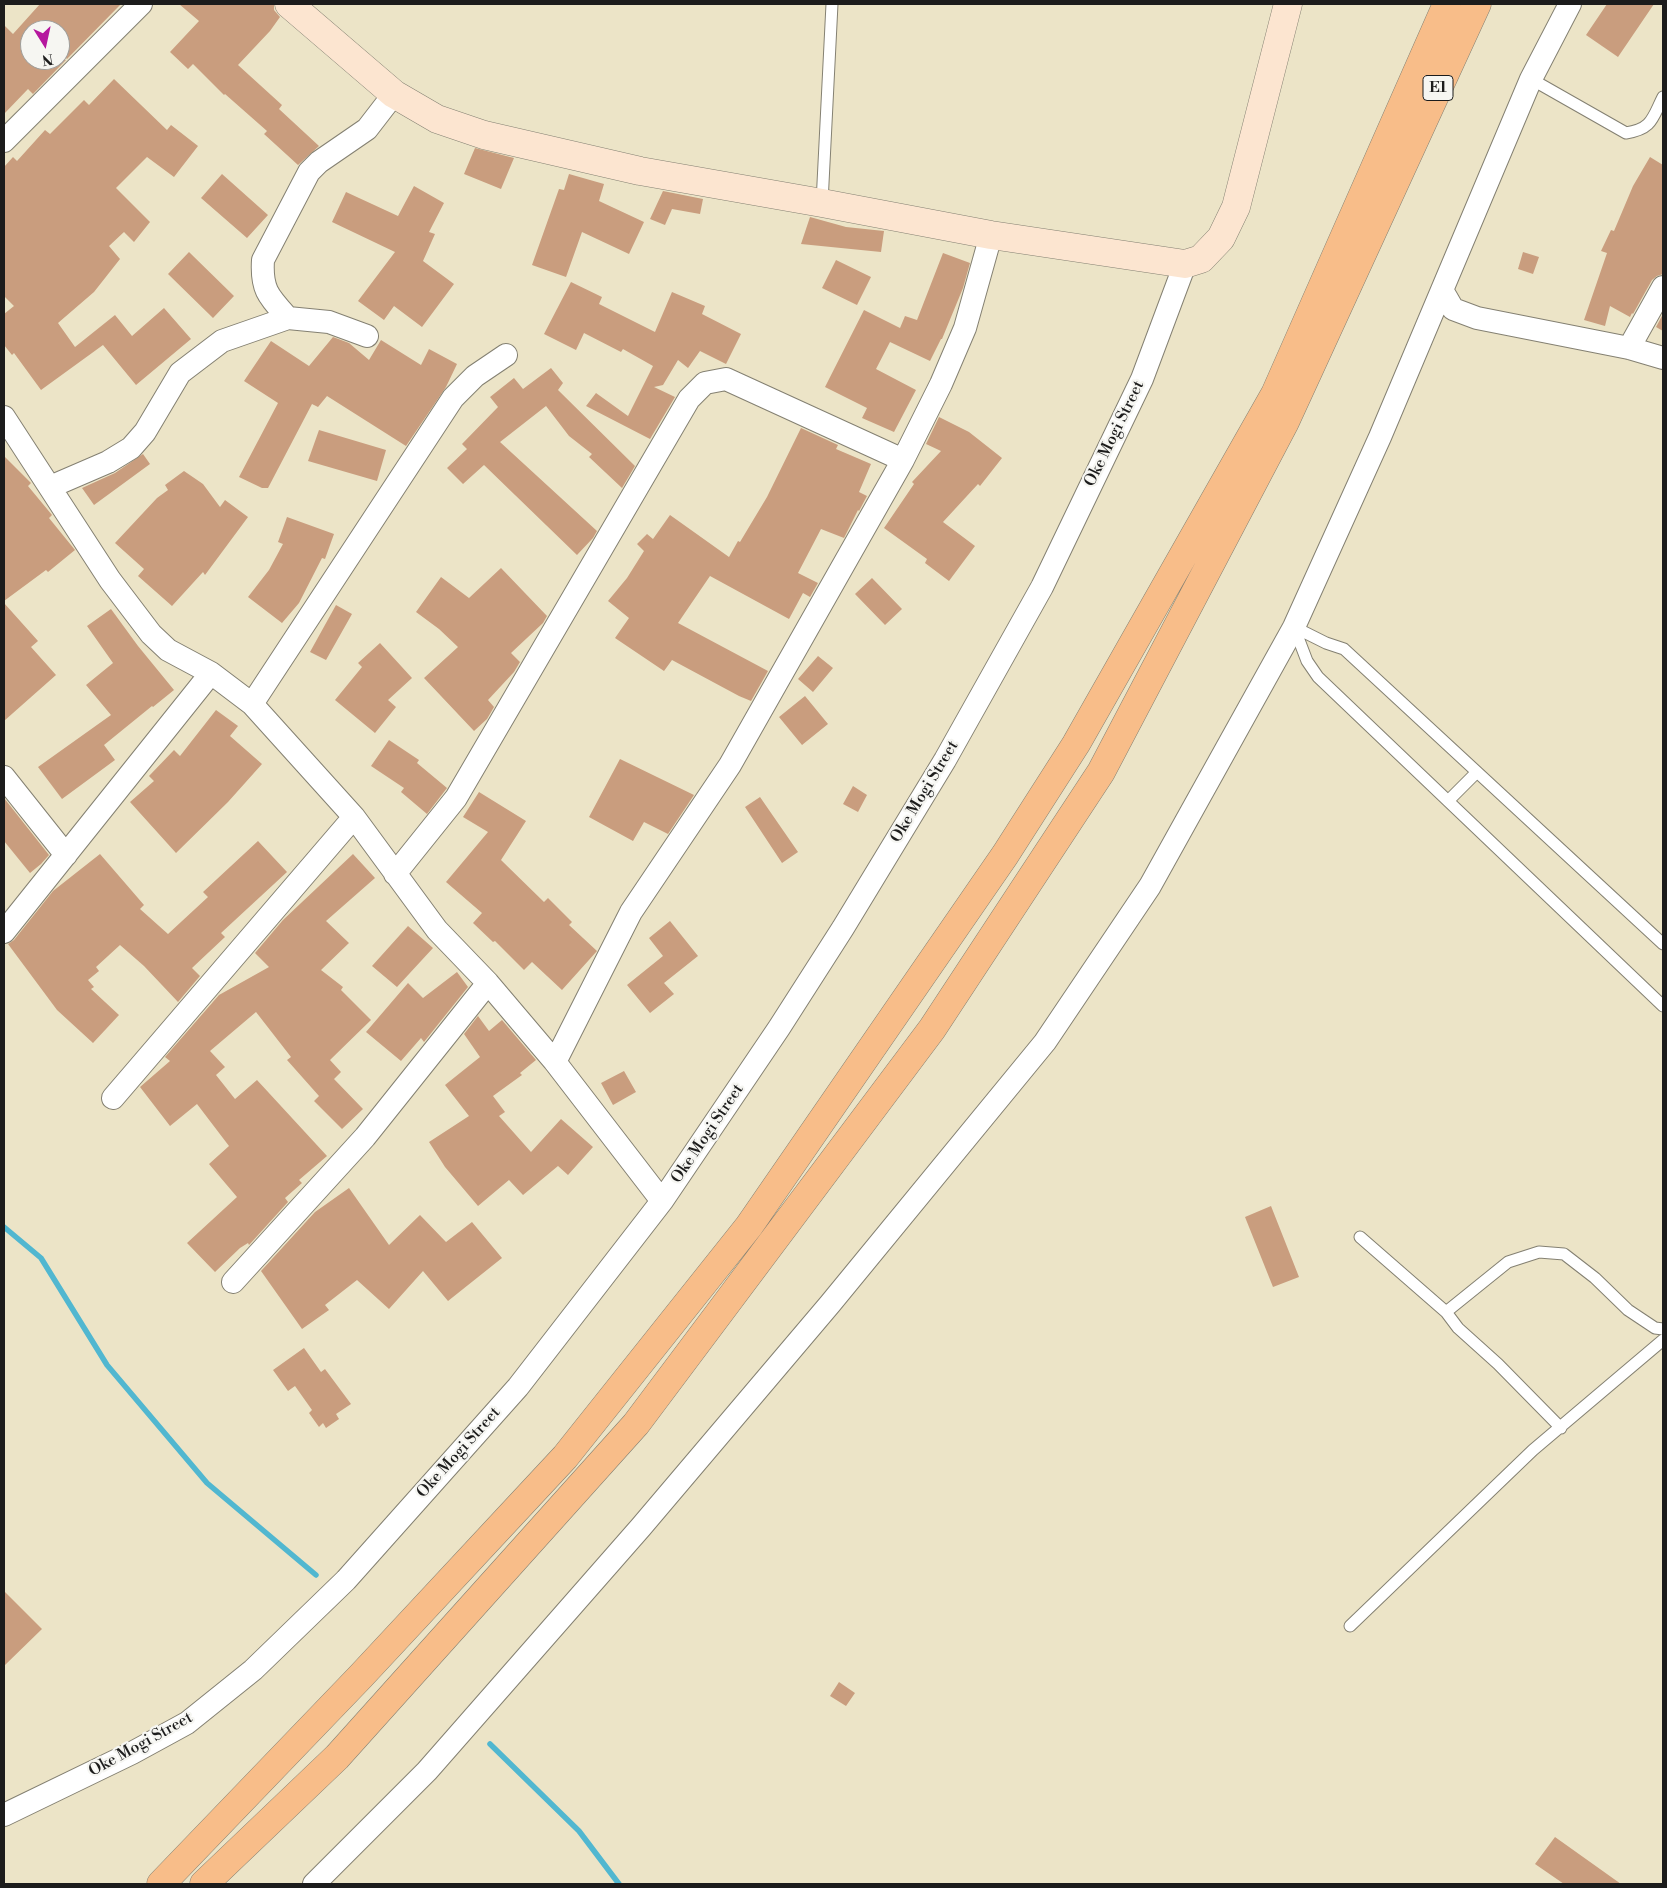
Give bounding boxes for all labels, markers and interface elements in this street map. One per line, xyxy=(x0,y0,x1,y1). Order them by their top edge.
north arrow xyxy=(20,20,70,70)
text: N xyxy=(40,49,54,69)
road number: E1 xyxy=(1423,76,1453,100)
street label: Oke Mogi Street xyxy=(1081,378,1149,490)
street label: Oke Mogi Street xyxy=(887,738,963,846)
street label: Oke Mogi Street xyxy=(668,1081,748,1187)
street label: Oke Mogi Street xyxy=(413,1404,505,1502)
street label: Oke Mogi Street xyxy=(86,1709,196,1781)

